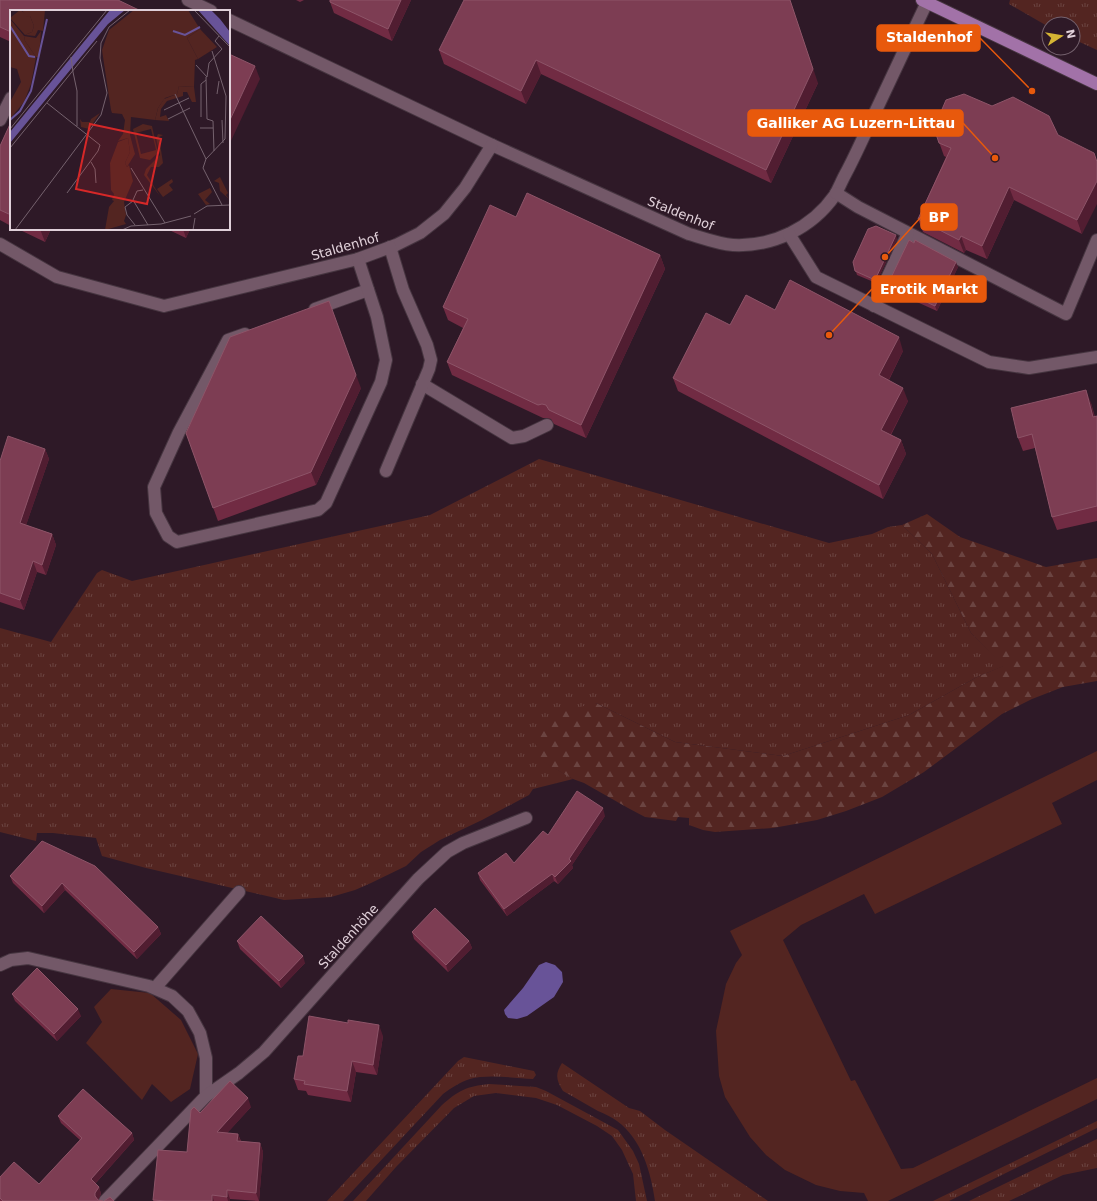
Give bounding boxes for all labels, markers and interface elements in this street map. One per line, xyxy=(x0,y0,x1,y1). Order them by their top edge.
inset map xyxy=(10,10,230,230)
north arrow xyxy=(1041,16,1081,56)
callout: Staldenhof xyxy=(877,25,980,51)
text: N xyxy=(1063,28,1078,40)
text: Staldenhof xyxy=(886,29,973,45)
callout: Galliker AG Luzern-Littau xyxy=(748,110,963,136)
text: Galliker AG Luzern-Littau xyxy=(757,115,955,131)
street label: Staldenhof xyxy=(645,193,717,234)
callout: BP xyxy=(921,204,957,230)
text: BP xyxy=(929,209,949,225)
street label: Staldenhof xyxy=(309,229,381,263)
callout: Erotik Markt xyxy=(872,276,986,302)
text: Erotik Markt xyxy=(880,281,978,297)
street label: Staldenhöhe xyxy=(315,901,381,972)

